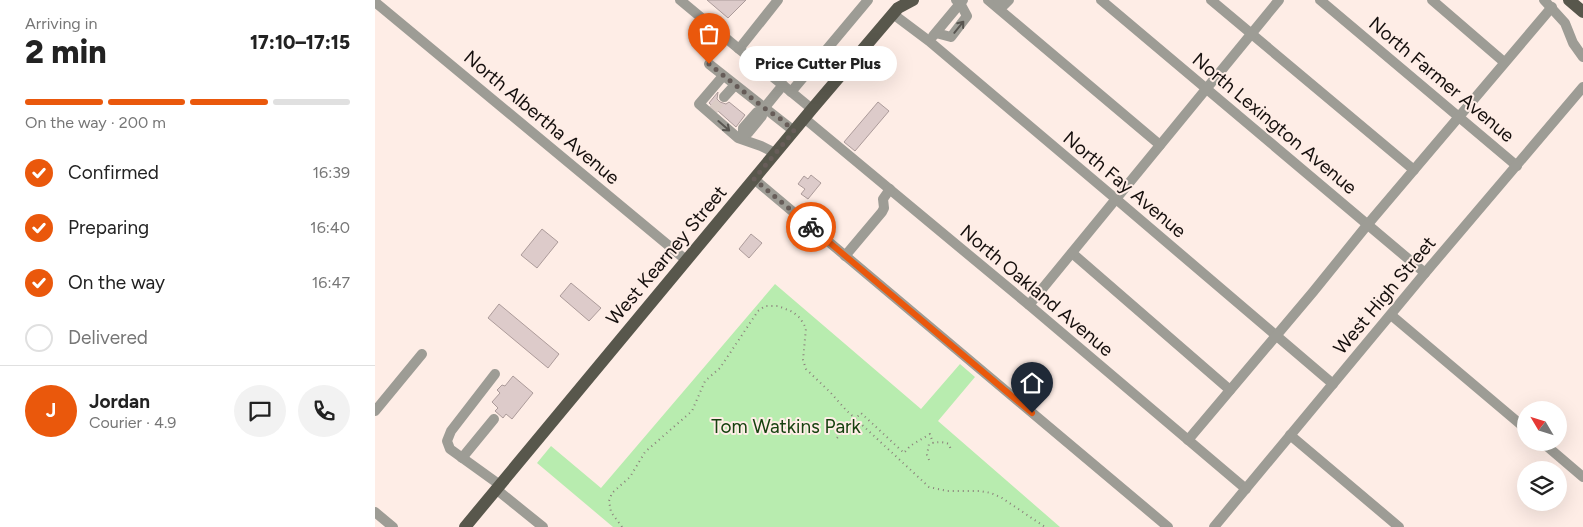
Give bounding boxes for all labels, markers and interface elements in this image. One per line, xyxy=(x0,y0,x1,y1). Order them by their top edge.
street label: North Farmer Avenue xyxy=(1364,12,1519,147)
pin xyxy=(688,13,730,64)
text: Arriving in xyxy=(25,14,97,33)
icon: bag xyxy=(695,20,723,48)
one-way arrow xyxy=(953,21,964,34)
text: 17:10–17:15 xyxy=(250,31,350,54)
text: 2 min xyxy=(25,33,107,71)
street label: North Albertha Avenue xyxy=(459,46,624,189)
callout: Price Cutter Plus xyxy=(739,46,897,82)
street label: North Lexington Avenue xyxy=(1188,48,1362,199)
text: Price Cutter Plus xyxy=(755,54,881,73)
text: On the way · 200 m xyxy=(25,113,166,132)
one-way arrow xyxy=(717,120,730,131)
street label: North Fay Avenue xyxy=(1059,126,1191,242)
icon: check xyxy=(25,159,53,187)
text: Confirmed xyxy=(68,161,159,184)
text: 16:39 xyxy=(313,163,350,182)
street label: West Kearney Street xyxy=(601,181,731,330)
courier xyxy=(786,202,836,252)
icon: bike xyxy=(797,213,825,241)
icon: check xyxy=(25,214,53,242)
text: Preparing xyxy=(68,216,149,239)
text: 16:40 xyxy=(310,218,350,237)
street label: North Oakland Avenue xyxy=(955,220,1118,361)
street label: West High Street xyxy=(1328,232,1440,359)
icon: check xyxy=(25,269,53,297)
text: On the way xyxy=(68,271,165,294)
text: 16:47 xyxy=(312,273,350,292)
text: Delivered xyxy=(68,326,148,349)
pin xyxy=(1011,362,1053,413)
icon: home xyxy=(1018,369,1046,397)
button: chat xyxy=(234,385,286,437)
button: phone xyxy=(298,385,350,437)
text: Jordan xyxy=(89,390,150,413)
text: J xyxy=(46,399,56,422)
north arrow xyxy=(1517,401,1567,451)
map controls xyxy=(1517,401,1567,511)
text: Courier · 4.9 xyxy=(89,413,176,432)
park label: Tom Watkins Park xyxy=(711,415,862,438)
button: layers xyxy=(1517,461,1567,511)

